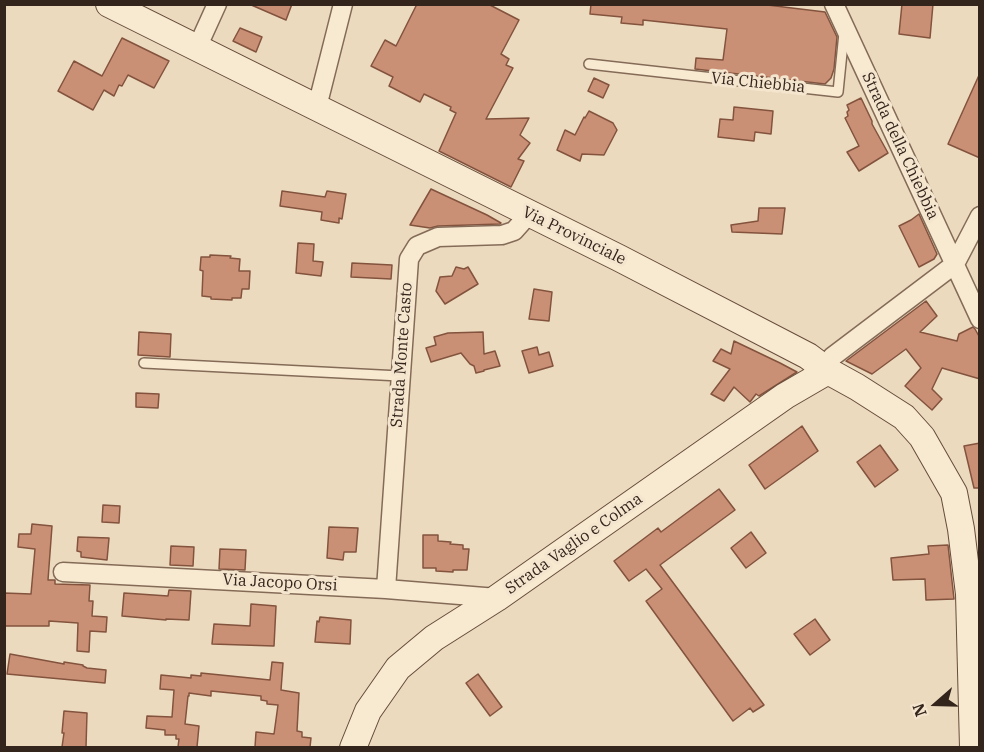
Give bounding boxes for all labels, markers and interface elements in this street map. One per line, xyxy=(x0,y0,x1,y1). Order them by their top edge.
street label: Via Chiebbia xyxy=(710,69,806,97)
street label: Strada della Chiebbia xyxy=(857,69,943,223)
street label: Via Provinciale xyxy=(519,203,629,269)
street label: Strada Monte Casto xyxy=(387,282,417,428)
street label: Strada Vaglio e Colma xyxy=(502,489,646,599)
street label: Via Jacopo Orsi xyxy=(222,570,338,596)
north arrow xyxy=(906,674,966,734)
text: N xyxy=(908,701,931,720)

